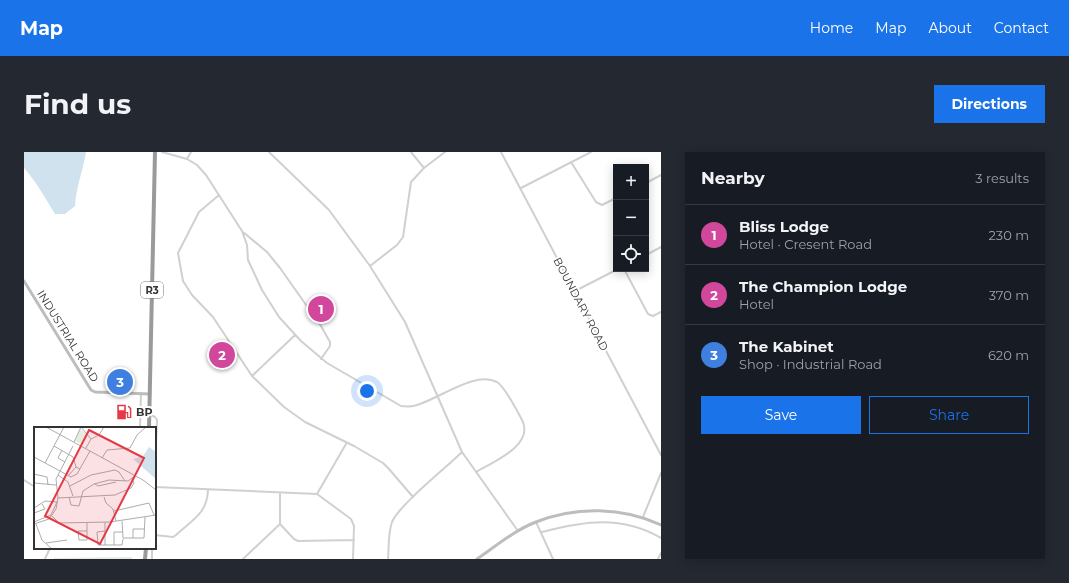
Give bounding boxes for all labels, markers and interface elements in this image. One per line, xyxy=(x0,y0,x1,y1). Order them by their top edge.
text: Map xyxy=(20,17,63,40)
text: Home xyxy=(810,19,853,37)
text: Map xyxy=(875,19,906,37)
text: About xyxy=(928,19,972,37)
text: Contact xyxy=(994,19,1049,37)
button: Directions xyxy=(934,85,1045,123)
text: Find us xyxy=(24,87,131,121)
map controls xyxy=(613,164,649,272)
button: + xyxy=(613,164,649,200)
text: Nearby xyxy=(701,168,765,188)
text: 3 results xyxy=(975,170,1029,186)
button: − xyxy=(613,200,649,236)
text: Bliss Lodge xyxy=(739,217,829,236)
text: 1 xyxy=(711,227,717,243)
text: 230 m xyxy=(988,227,1029,243)
button: locate xyxy=(613,236,649,272)
text: Hotel · Cresent Road xyxy=(739,236,872,252)
street label: BOUNDARY ROAD xyxy=(550,255,612,353)
text: The Champion Lodge xyxy=(739,277,907,296)
road number: R3 xyxy=(141,282,163,298)
text: 2 xyxy=(710,287,718,303)
text: 370 m xyxy=(989,287,1029,303)
street label: INDUSTRIAL ROAD xyxy=(34,288,102,384)
pin: 1 xyxy=(308,294,334,324)
text: Hotel xyxy=(739,296,774,312)
text: The Kabinet xyxy=(739,337,834,356)
pin: 2 xyxy=(209,340,235,370)
text: 3 xyxy=(710,347,718,363)
text: 620 m xyxy=(988,347,1029,363)
text: Shop · Industrial Road xyxy=(739,356,882,372)
pin: 3 xyxy=(107,367,133,397)
your location xyxy=(357,381,377,401)
button: Save xyxy=(701,396,861,434)
button: Share xyxy=(869,396,1029,434)
fuel station icon: BP xyxy=(115,403,133,421)
place label: BP xyxy=(136,405,152,419)
inset map xyxy=(34,427,156,549)

